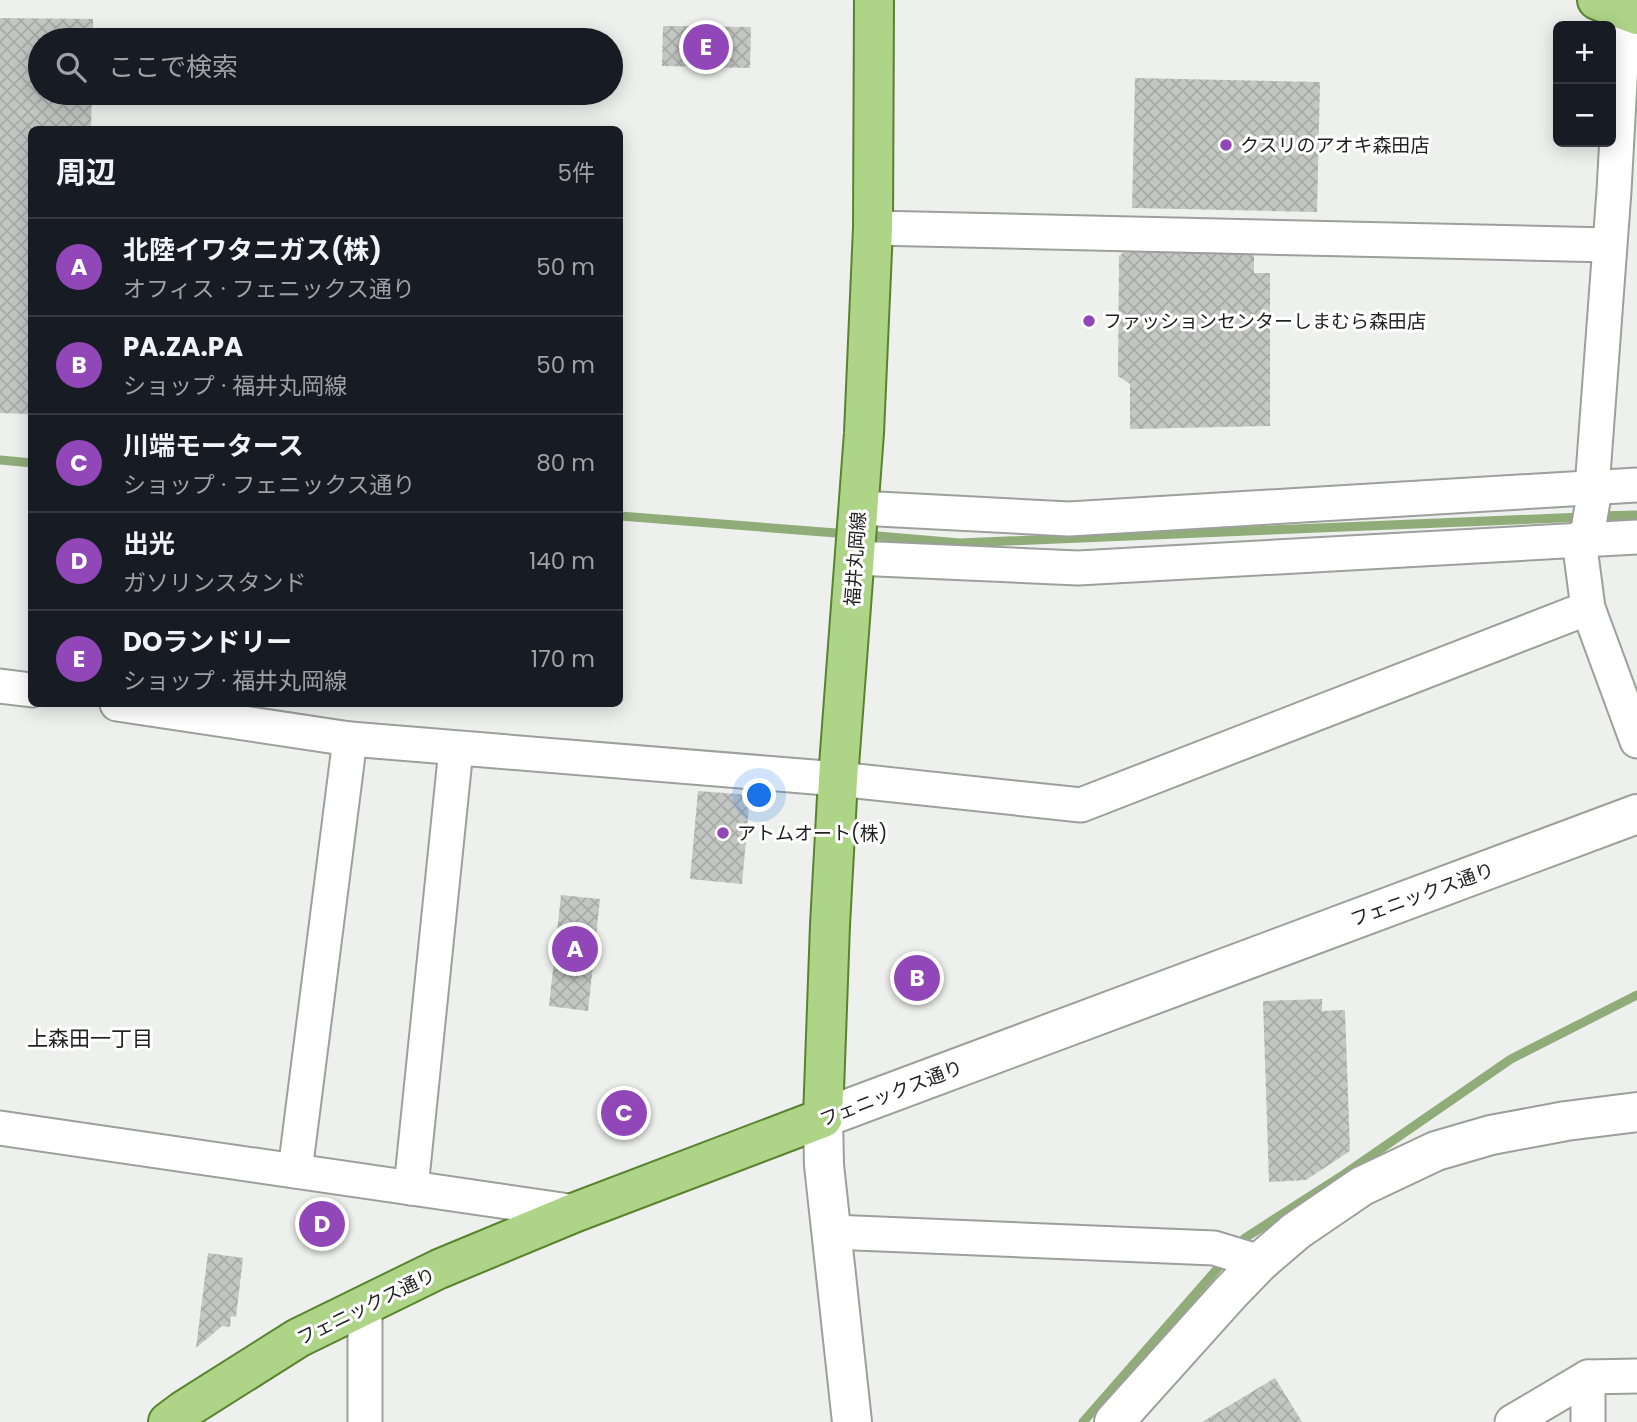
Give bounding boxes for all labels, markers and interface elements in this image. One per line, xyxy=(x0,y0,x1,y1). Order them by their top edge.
pin: E xyxy=(683,21,729,73)
map controls xyxy=(1553,21,1616,147)
button: + xyxy=(1553,21,1616,84)
search box xyxy=(28,28,623,105)
icon: search xyxy=(52,48,90,86)
text: ここで検索 xyxy=(108,49,238,85)
button: − xyxy=(1553,84,1616,147)
place label: クスリのアオキ森田店 xyxy=(1240,132,1429,159)
marker: クスリのアオキ森田店 xyxy=(1218,137,1234,153)
text: 周辺 xyxy=(56,151,116,194)
text: 5件 xyxy=(558,157,595,189)
text: 北陸イワタニガス(株) xyxy=(123,232,382,268)
text: A xyxy=(71,251,87,283)
text: 50 m xyxy=(536,251,595,283)
text: オフィス · フェニックス通り xyxy=(123,273,415,305)
place label: ファッションセンターしまむら森田店 xyxy=(1103,308,1426,335)
marker: ファッションセンターしまむら森田店 xyxy=(1081,313,1097,329)
text: PA.ZA.PA xyxy=(123,329,243,365)
text: B xyxy=(71,349,87,381)
text: 50 m xyxy=(536,349,595,381)
text: ショップ · 福井丸岡線 xyxy=(123,370,347,402)
text: 川端モータース xyxy=(123,428,304,464)
text: C xyxy=(70,447,88,479)
text: 80 m xyxy=(536,447,595,479)
text: ショップ · フェニックス通り xyxy=(123,469,415,501)
street label: 福井丸岡線 xyxy=(839,511,872,607)
text: 出光 xyxy=(123,526,175,562)
text: D xyxy=(71,545,87,577)
text: 140 m xyxy=(529,545,595,577)
text: ガソリンスタンド xyxy=(123,567,307,599)
text: DOランドリー xyxy=(123,624,292,660)
text: E xyxy=(73,643,85,675)
text: 170 m xyxy=(531,643,595,675)
text: ショップ · 福井丸岡線 xyxy=(123,665,347,697)
your location xyxy=(742,778,776,812)
place label: アトムオート(株) xyxy=(737,820,887,847)
marker: アトムオート(株) xyxy=(715,825,731,841)
street label: フェニックス通り xyxy=(1346,856,1498,933)
pin: A xyxy=(552,923,598,975)
pin: B xyxy=(894,952,940,1004)
district label: 上森田一丁目 xyxy=(27,1024,153,1053)
street label: フェニックス通り xyxy=(816,1054,967,1133)
pin: C xyxy=(601,1087,647,1139)
pin: D xyxy=(299,1198,345,1250)
street label: フェニックス通り xyxy=(292,1261,440,1352)

